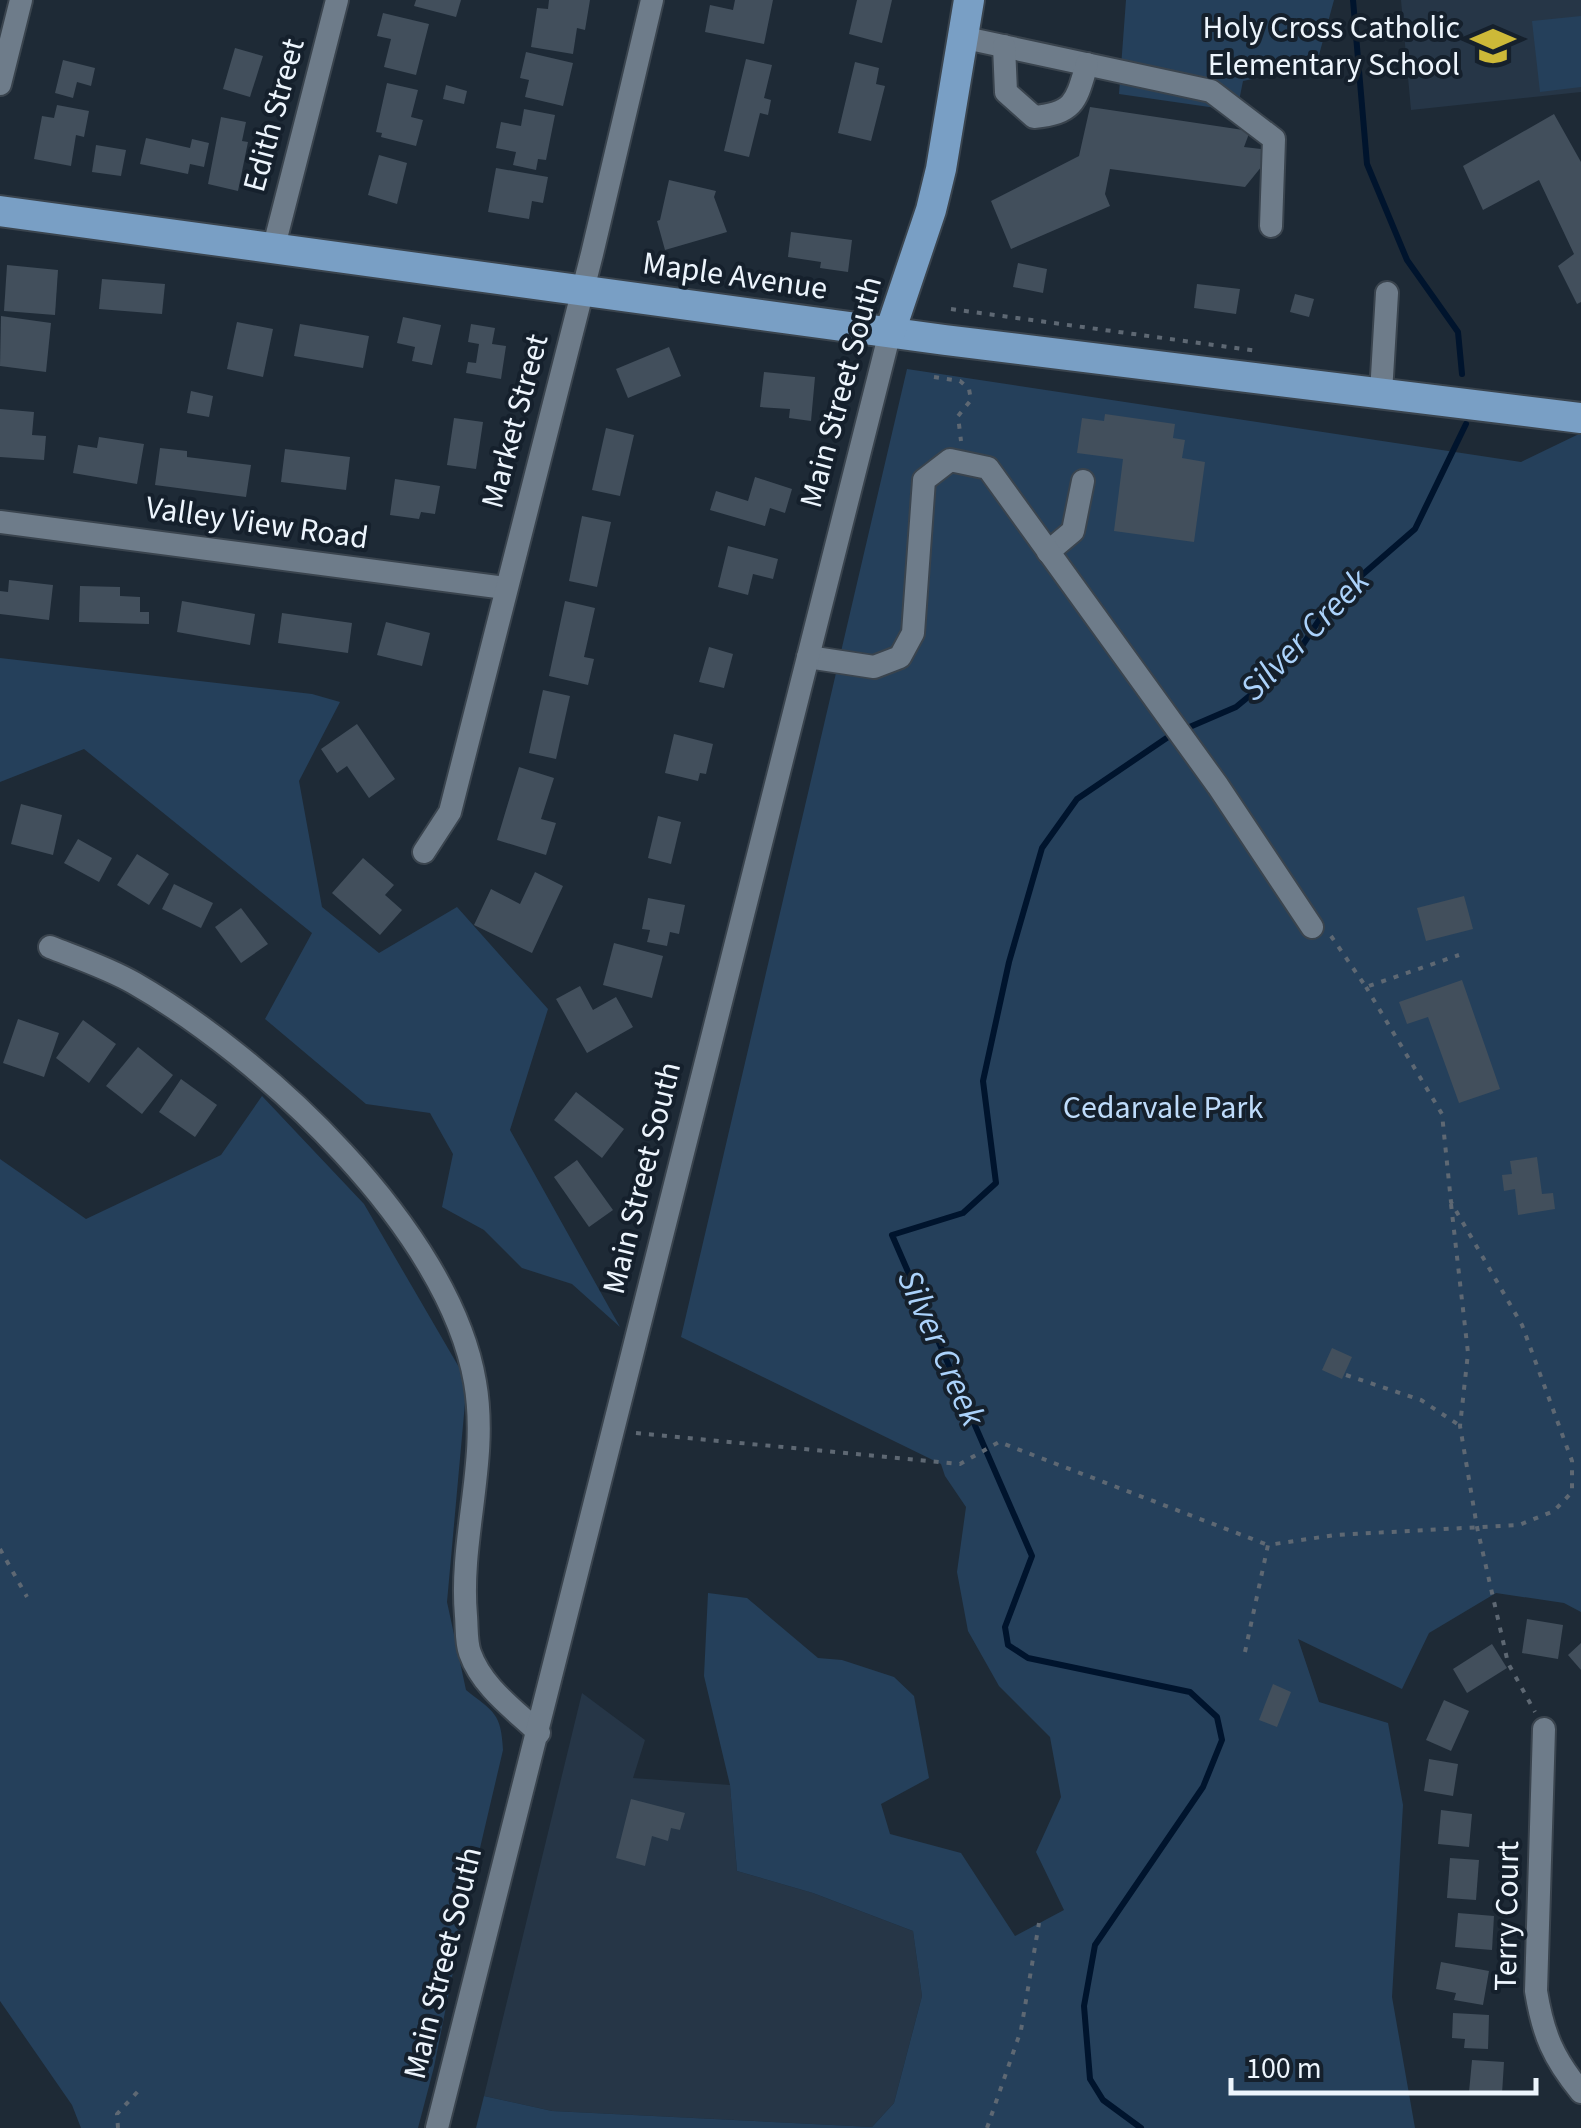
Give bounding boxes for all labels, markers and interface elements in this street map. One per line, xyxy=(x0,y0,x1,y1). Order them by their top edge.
place label: Holy Cross Catholic Elementary School xyxy=(1203,5,1460,88)
school or university icon: Holy Cross Catholic Elementary School xyxy=(1469,22,1517,70)
street label: Edith Street xyxy=(231,33,317,197)
street label: Maple Avenue xyxy=(640,240,830,312)
street label: Main Street South xyxy=(788,271,894,513)
street label: Market Street xyxy=(470,329,560,513)
street label: Valley View Road xyxy=(143,485,371,561)
water label: Silver Creek xyxy=(1229,557,1382,712)
street label: Main Street South xyxy=(591,1057,693,1299)
park label: Cedarvale Park xyxy=(1063,1085,1263,1131)
water label: Silver Creek xyxy=(884,1261,998,1436)
street label: Terry Court xyxy=(1483,1840,1531,1991)
street label: Main Street South xyxy=(392,1842,494,2084)
scale bar xyxy=(1231,2033,1536,2095)
text: 100 m xyxy=(1246,2047,1322,2090)

